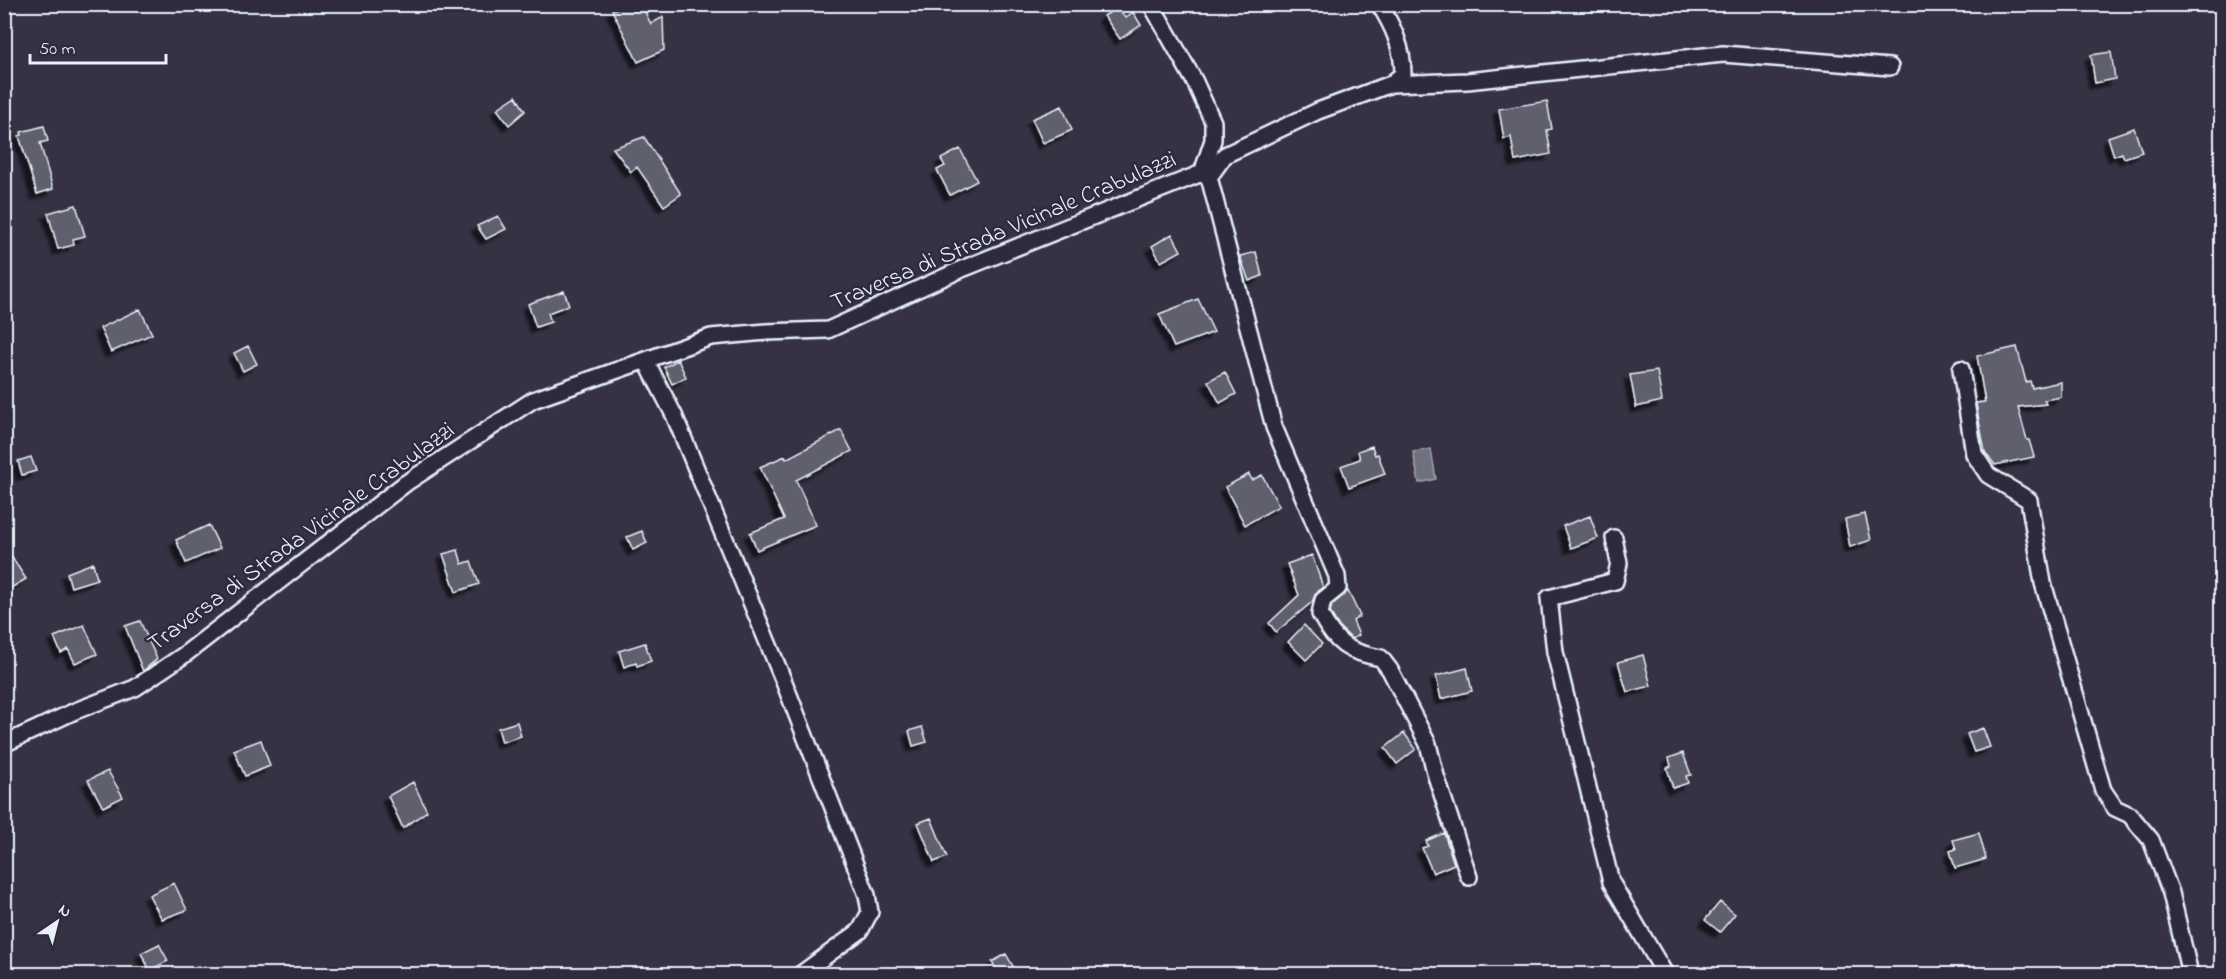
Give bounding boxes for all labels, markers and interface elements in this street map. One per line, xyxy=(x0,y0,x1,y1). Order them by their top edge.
scale bar xyxy=(30,27,166,65)
text: 50 m xyxy=(39,37,76,63)
street label: Traversa di Strada Vicinale Crabulazzi xyxy=(826,143,1182,321)
street label: Traversa di Strada Vicinale Crabulazzi xyxy=(141,414,463,662)
north arrow xyxy=(27,892,87,952)
text: N xyxy=(53,898,76,924)

